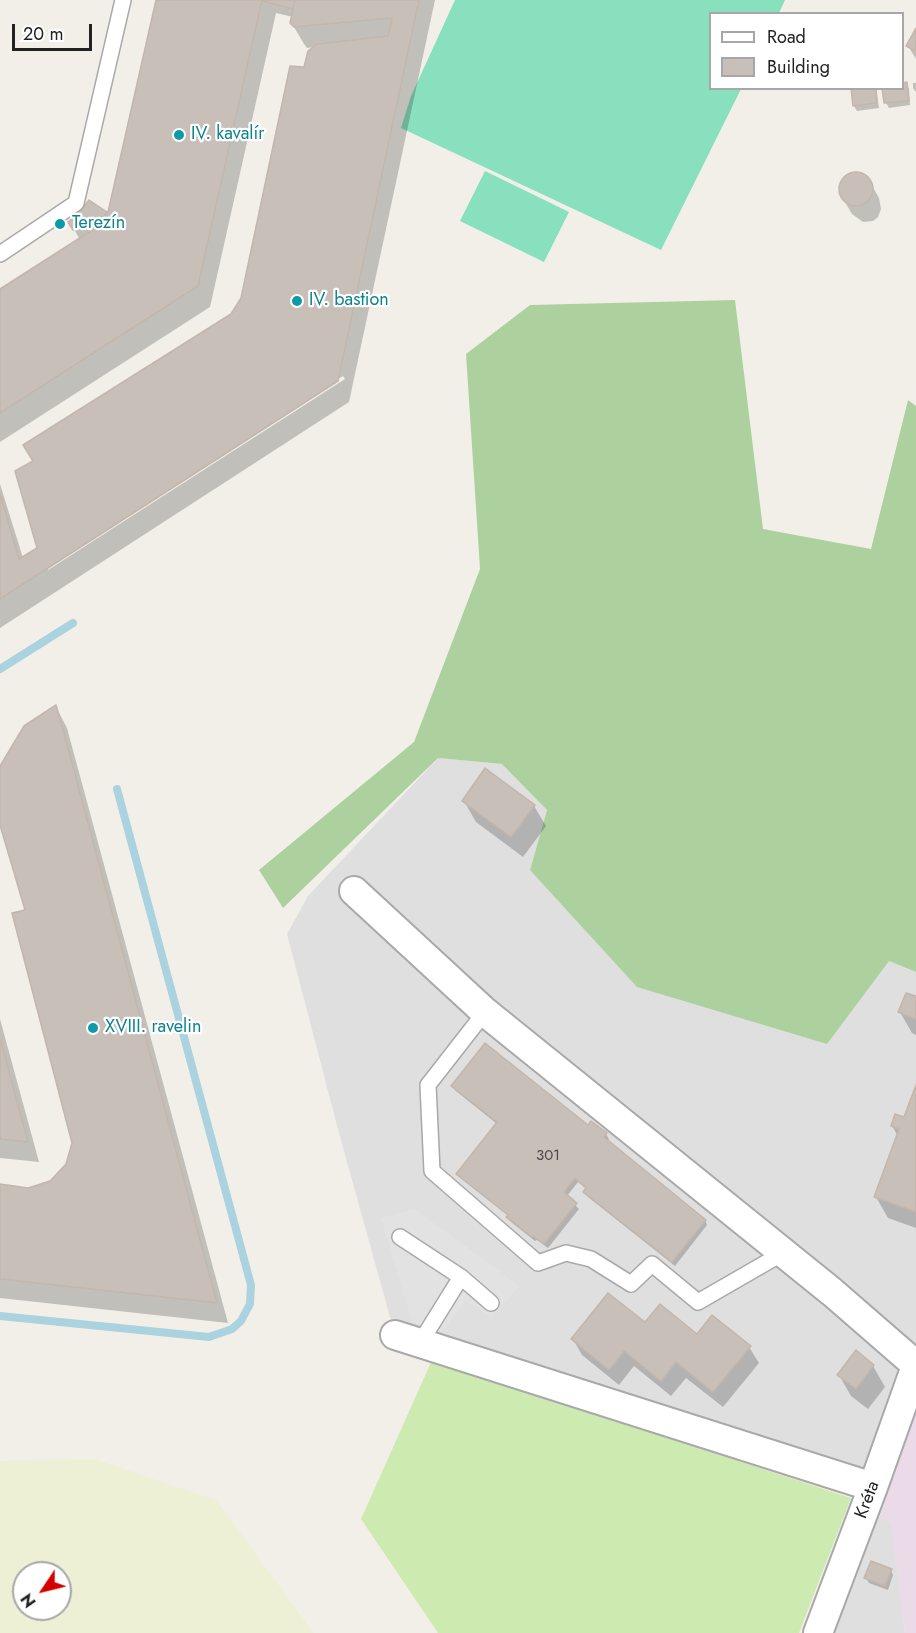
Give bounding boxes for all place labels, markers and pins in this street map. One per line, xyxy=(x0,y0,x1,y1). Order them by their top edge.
place label: IV. kavalír xyxy=(191,124,264,146)
marker: IV. kavalír xyxy=(172,128,186,142)
place label: Terezín xyxy=(72,213,125,235)
marker: Terezín xyxy=(53,217,67,231)
place label: IV. bastion xyxy=(309,290,389,312)
marker: IV. bastion xyxy=(290,294,304,308)
place label: XVIII. ravelin xyxy=(105,1017,201,1039)
marker: XVIII. ravelin xyxy=(86,1021,100,1035)

